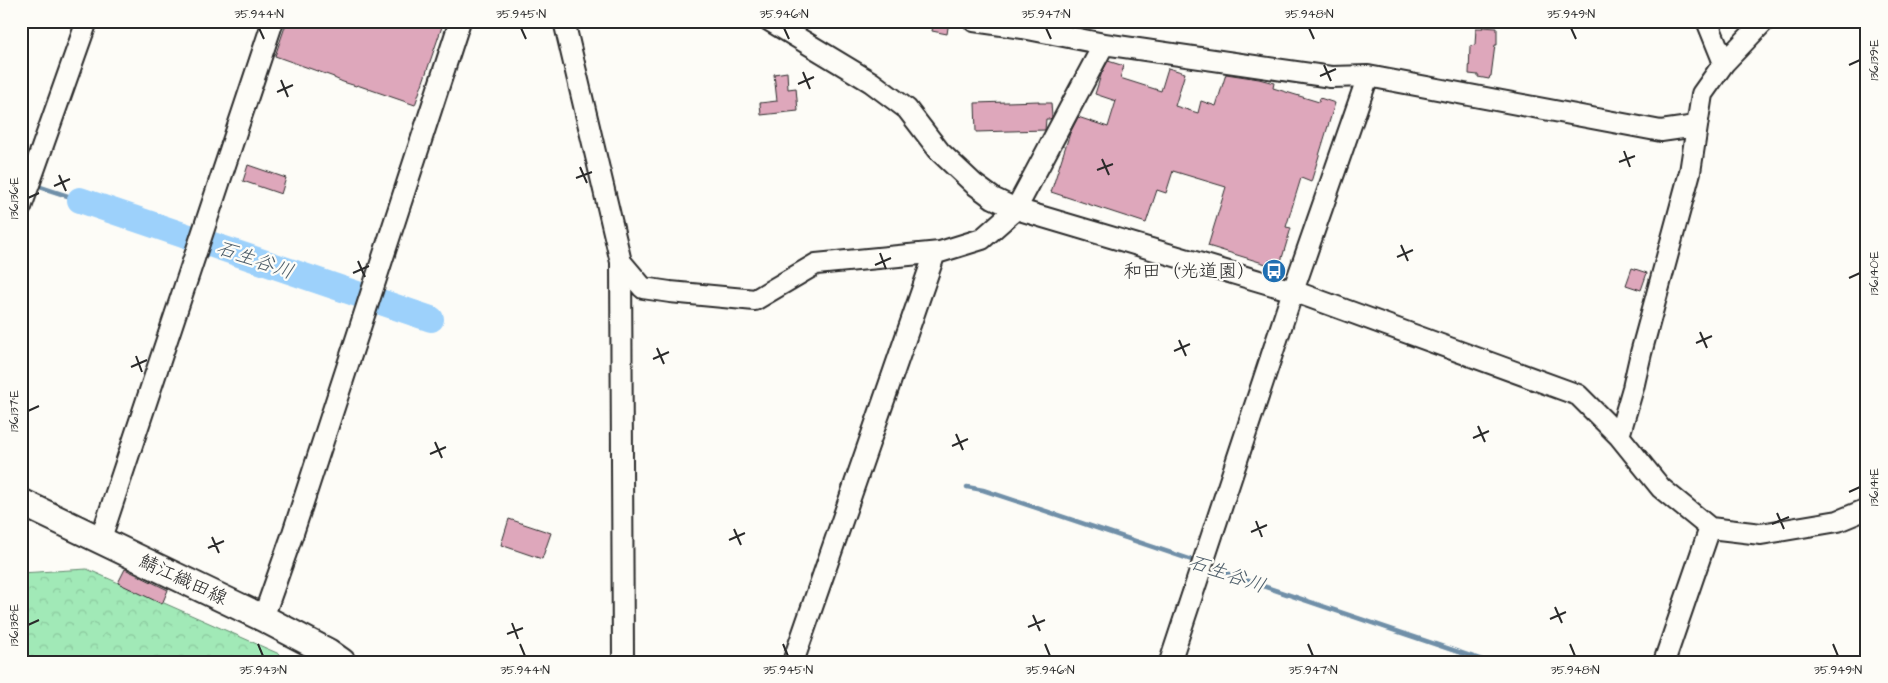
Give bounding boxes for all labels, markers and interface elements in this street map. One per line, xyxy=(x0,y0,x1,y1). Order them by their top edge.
text: 35.944°N xyxy=(234,6,284,23)
text: 35.945°N xyxy=(496,6,546,23)
text: 35.946°N xyxy=(760,6,809,23)
text: 35.947°N xyxy=(1022,6,1071,23)
text: 35.948°N xyxy=(1284,6,1334,23)
text: 35.949°N xyxy=(1547,6,1596,23)
text: 136.139°E xyxy=(1866,39,1883,81)
text: 136.136°E xyxy=(6,177,23,219)
water label: 石生谷川 xyxy=(213,234,297,286)
text: 136.140°E xyxy=(1866,251,1883,295)
place label: 和田（光道園） xyxy=(1123,258,1256,285)
bus stop icon: 和田（光道園） xyxy=(1261,258,1287,284)
text: 136.137°E xyxy=(6,390,23,432)
text: 136.141°E xyxy=(1866,468,1883,506)
street label: 鯖江織田線 xyxy=(134,548,232,612)
water label: 石生谷川 xyxy=(1185,548,1269,600)
text: 136.138°E xyxy=(6,604,23,646)
text: 35.943°N xyxy=(239,662,287,679)
text: 35.944°N xyxy=(500,662,550,679)
text: 35.945°N xyxy=(763,662,813,679)
text: 35.946°N xyxy=(1026,662,1075,679)
text: 35.947°N xyxy=(1289,662,1338,679)
text: 35.948°N xyxy=(1550,662,1600,679)
text: 35.949°N xyxy=(1814,662,1863,679)

